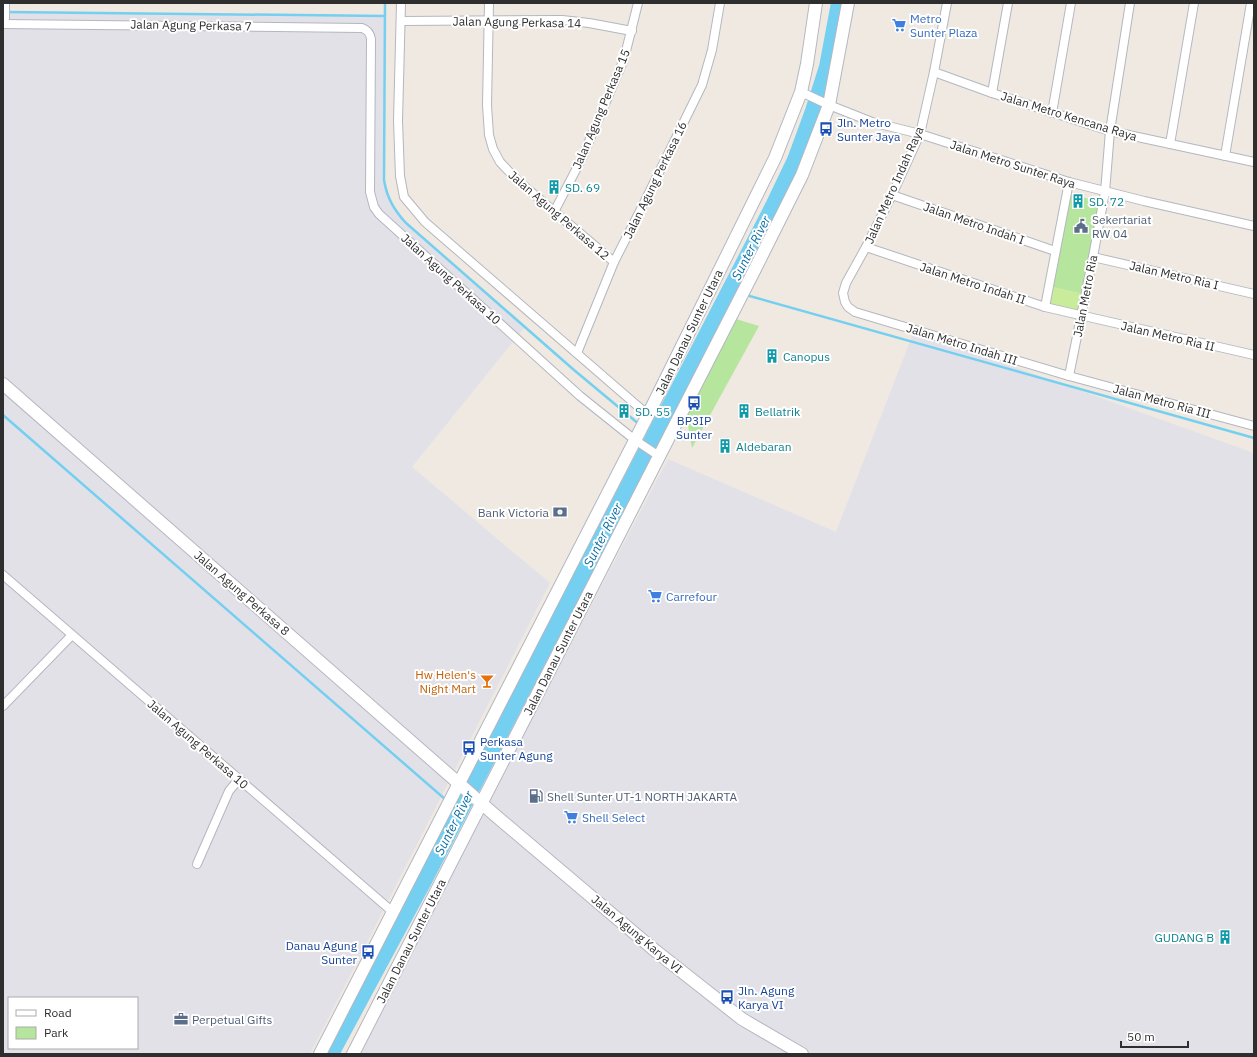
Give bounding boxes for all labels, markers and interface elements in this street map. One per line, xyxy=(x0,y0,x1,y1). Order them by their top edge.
place label: Metro Sunter Plaza xyxy=(910,11,978,40)
street label: Jalan Agung Perkasa 14 xyxy=(452,13,582,31)
street label: Jalan Agung Perkasa 7 xyxy=(130,16,252,34)
supermarket icon: Metro Sunter Plaza xyxy=(891,17,907,33)
street label: Jalan Agung Perkasa 15 xyxy=(569,47,633,171)
street label: Jalan Metro Kencana Raya xyxy=(999,88,1139,144)
place label: Jln. Metro Sunter Jaya xyxy=(837,115,901,144)
street label: Jalan Agung Perkasa 16 xyxy=(620,119,690,241)
bus stop icon: Jln. Metro Sunter Jaya xyxy=(818,121,834,137)
street label: Jalan Metro Indah Raya xyxy=(861,123,927,246)
street label: Jalan Metro Sunter Raya xyxy=(948,137,1078,192)
street label: Jalan Agung Perkasa 12 xyxy=(505,167,613,263)
building icon: SD. 69 xyxy=(546,179,562,195)
place label: SD. 69 xyxy=(565,180,600,195)
building icon: SD. 72 xyxy=(1070,193,1086,209)
place label: SD. 72 xyxy=(1089,194,1124,209)
street label: Jalan Metro Indah I xyxy=(922,199,1027,247)
water label: Sunter River xyxy=(728,212,775,283)
place label: Sekertariat RW 04 xyxy=(1092,212,1151,241)
public building icon: Sekertariat RW 04 xyxy=(1073,218,1089,234)
street label: Jalan Agung Perkasa 10 xyxy=(398,230,504,328)
street label: Jalan Metro Ria xyxy=(1070,253,1100,338)
street label: Jalan Metro Ria I xyxy=(1128,257,1220,293)
street label: Jalan Metro Indah II xyxy=(918,259,1028,307)
street label: Jalan Danau Sunter Utara xyxy=(652,266,726,397)
street label: Jalan Metro Ria II xyxy=(1120,318,1217,354)
street label: Jalan Metro Indah III xyxy=(905,320,1020,368)
building icon: Canopus xyxy=(764,348,780,364)
place label: Canopus xyxy=(783,349,830,364)
street label: Jalan Metro Ria III xyxy=(1111,381,1213,421)
bus stop icon: BP3IP Sunter xyxy=(686,395,702,411)
building icon: SD. 55 xyxy=(616,403,632,419)
building icon: Bellatrik xyxy=(736,403,752,419)
place label: SD. 55 xyxy=(635,404,670,419)
place label: Bellatrik xyxy=(755,404,801,419)
place label: BP3IP Sunter xyxy=(676,413,712,442)
building icon: Aldebaran xyxy=(717,438,733,454)
place label: Aldebaran xyxy=(736,439,791,454)
water label: Sunter River xyxy=(580,499,627,570)
bank icon: Bank Victoria xyxy=(552,504,568,520)
place label: Bank Victoria xyxy=(478,505,550,520)
street label: Jalan Agung Perkasa 8 xyxy=(191,547,293,639)
street label: Jalan Danau Sunter Utara xyxy=(520,588,596,718)
supermarket icon: Carrefour xyxy=(647,588,663,604)
place label: Carrefour xyxy=(666,589,718,604)
place label: Hw Helen's Night Mart xyxy=(415,667,476,696)
bar icon: Hw Helen's Night Mart xyxy=(479,673,495,689)
street label: Jalan Agung Perkasa 10 xyxy=(144,696,252,792)
place label: Perkasa Sunter Agung xyxy=(480,734,553,763)
bus stop icon: Perkasa Sunter Agung xyxy=(461,740,477,756)
water label: Sunter River xyxy=(431,787,478,858)
fuel station icon: Shell Sunter UT-1 NORTH JAKARTA xyxy=(528,788,544,804)
place label: Shell Sunter UT-1 NORTH JAKARTA xyxy=(547,789,738,804)
supermarket icon: Shell Select xyxy=(563,809,579,825)
place label: Shell Select xyxy=(582,810,645,825)
street label: Jalan Danau Sunter Utara xyxy=(373,876,449,1006)
street label: Jalan Agung Karya VI xyxy=(588,892,686,977)
building icon: GUDANG B xyxy=(1217,929,1233,945)
place label: GUDANG B xyxy=(1154,930,1214,945)
place label: Danau Agung Sunter xyxy=(286,938,358,967)
bus stop icon: Danau Agung Sunter xyxy=(360,944,376,960)
place label: Jln. Agung Karya VI xyxy=(738,983,795,1012)
bus stop icon: Jln. Agung Karya VI xyxy=(719,989,735,1005)
legend xyxy=(8,997,138,1049)
text: Road xyxy=(44,1005,72,1020)
office icon: Perpetual Gifts xyxy=(173,1011,189,1027)
place label: Perpetual Gifts xyxy=(192,1012,273,1027)
scale bar xyxy=(1121,1023,1188,1049)
text: Park xyxy=(44,1025,69,1040)
text: 50 m xyxy=(1127,1029,1155,1044)

